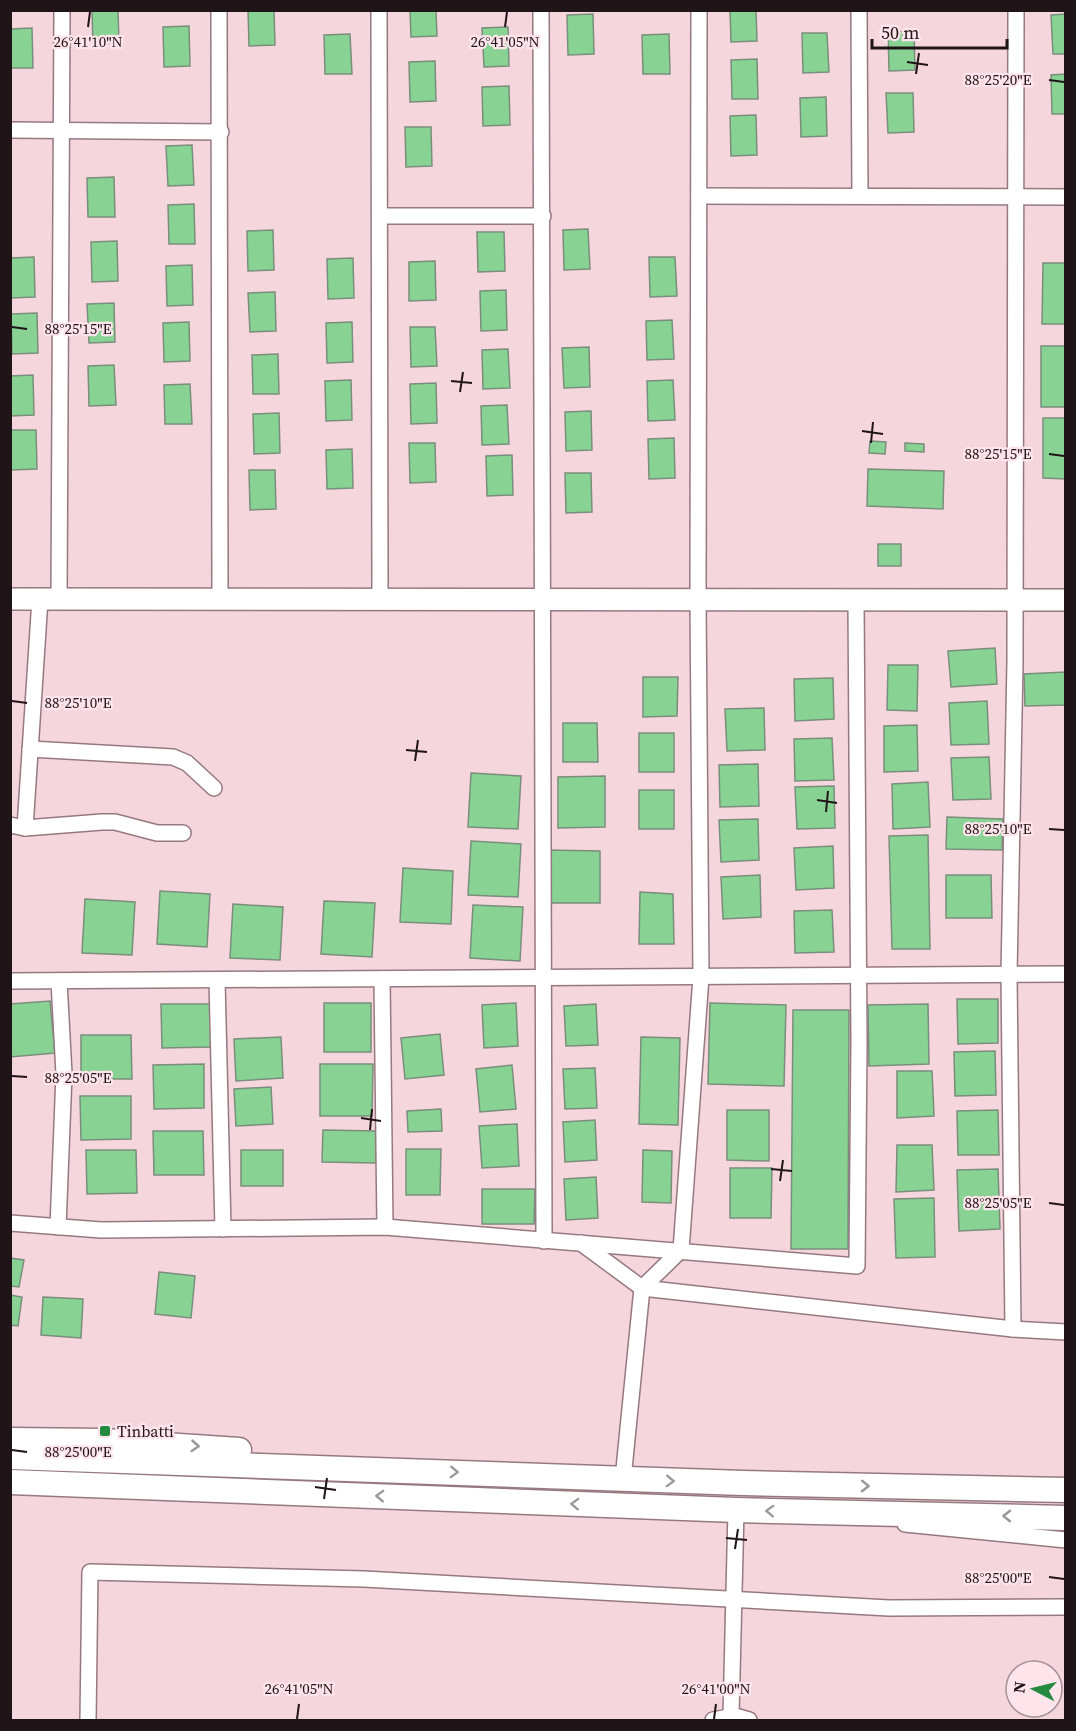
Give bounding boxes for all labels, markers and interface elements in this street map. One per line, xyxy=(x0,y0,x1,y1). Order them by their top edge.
scale bar xyxy=(872,12,1007,50)
text: 50 m xyxy=(881,20,919,45)
text: 26°41'10"N xyxy=(53,31,123,52)
text: 26°41'05"N xyxy=(470,31,540,52)
text: 88°25'20"E xyxy=(964,69,1032,90)
text: 88°25'15"E xyxy=(44,318,112,339)
text: 88°25'15"E xyxy=(964,443,1032,464)
text: 88°25'10"E xyxy=(44,692,112,713)
text: 88°25'10"E xyxy=(964,818,1032,839)
text: 88°25'05"E xyxy=(44,1067,112,1088)
text: 88°25'05"E xyxy=(964,1192,1032,1213)
place label: Tinbatti xyxy=(117,1420,174,1442)
marker: Tinbatti xyxy=(98,1424,112,1438)
one-way arrow xyxy=(190,1439,199,1452)
text: 88°25'00"E xyxy=(44,1441,112,1462)
one-way arrow xyxy=(450,1466,459,1479)
one-way arrow xyxy=(665,1475,674,1487)
one-way arrow xyxy=(860,1480,869,1492)
one-way arrow xyxy=(376,1489,385,1502)
one-way arrow xyxy=(571,1498,580,1510)
one-way arrow xyxy=(766,1505,775,1518)
one-way arrow xyxy=(1003,1510,1012,1523)
text: 88°25'00"E xyxy=(964,1567,1032,1588)
north arrow xyxy=(1004,1659,1064,1719)
text: 26°41'05"N xyxy=(264,1678,334,1699)
text: 26°41'00"N xyxy=(681,1678,751,1699)
text: N xyxy=(1007,1680,1031,1694)

